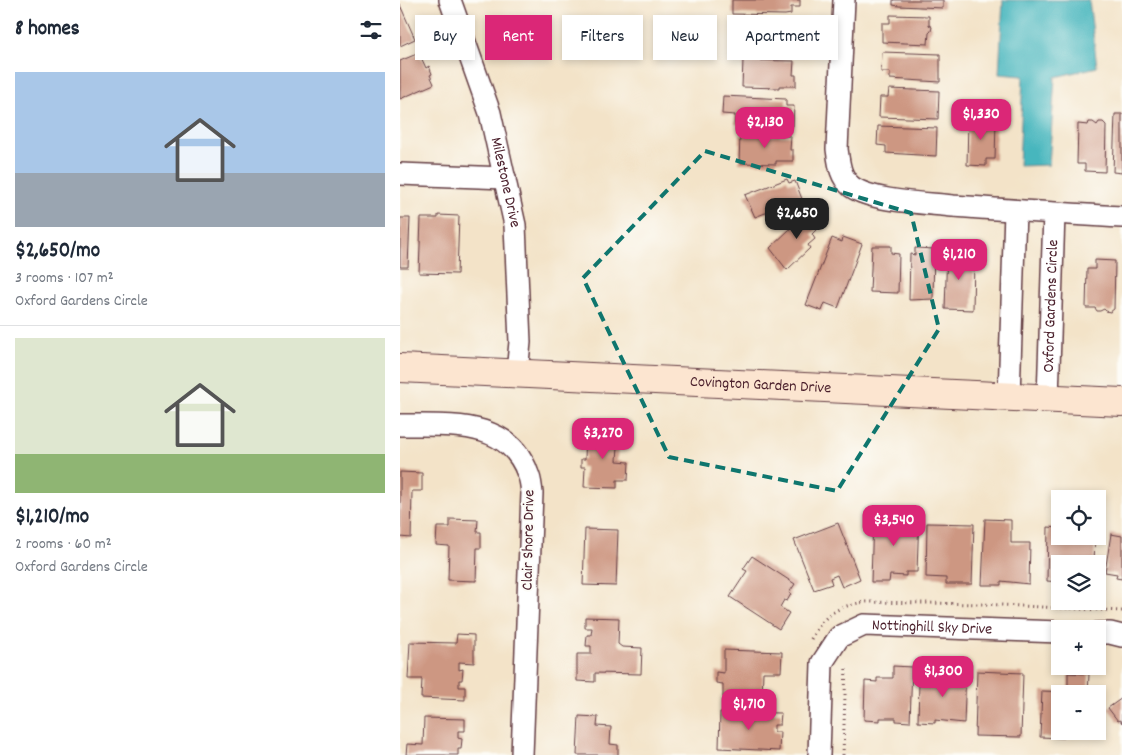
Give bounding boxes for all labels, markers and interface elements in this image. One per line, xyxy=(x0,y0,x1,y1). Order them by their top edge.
text: 8 homes xyxy=(15,15,80,45)
chip: Buy xyxy=(415,15,475,60)
chip: Rent xyxy=(485,15,552,60)
chip: Filters xyxy=(562,15,643,60)
chip: New xyxy=(653,15,717,60)
chip: Apartment xyxy=(727,15,838,60)
icon: filters xyxy=(357,16,385,44)
pin: $1,330 xyxy=(940,98,1022,141)
text: $1,330 xyxy=(962,103,1000,126)
icon: home xyxy=(155,105,245,195)
pin: $2,130 xyxy=(724,106,806,149)
text: $2,130 xyxy=(746,111,784,134)
street label: Milestone Drive xyxy=(484,135,527,230)
pin: $2,650 xyxy=(756,198,838,240)
text: $2,650 xyxy=(776,202,818,225)
text: $2,650/mo xyxy=(15,237,100,267)
pin: $1,210 xyxy=(918,238,1000,281)
street label: Oxford Gardens Circle xyxy=(1037,239,1065,373)
text: $1,210 xyxy=(942,243,976,266)
text: 3 rooms · 107 m² xyxy=(15,267,114,290)
text: Oxford Gardens Circle xyxy=(15,290,148,313)
icon: home xyxy=(155,370,245,460)
street label: Covington Garden Drive xyxy=(690,370,832,400)
pin: $3,270 xyxy=(562,418,644,460)
text: $3,270 xyxy=(583,422,623,445)
street label: Clair Shore Drive xyxy=(517,489,541,591)
map controls xyxy=(1051,490,1106,740)
button: locate xyxy=(1051,490,1106,545)
text: $1,210/mo xyxy=(15,503,89,533)
pin: $3,540 xyxy=(853,504,935,547)
text: $3,540 xyxy=(873,509,915,532)
text: 2 rooms · 60 m² xyxy=(15,533,112,556)
button: layers xyxy=(1051,555,1106,610)
text: Oxford Gardens Circle xyxy=(15,556,148,579)
street label: Nottinghill Sky Drive xyxy=(872,614,993,641)
button: + xyxy=(1051,620,1106,675)
pin: $1,300 xyxy=(902,656,984,698)
text: $1,300 xyxy=(923,660,963,683)
button: − xyxy=(1051,685,1106,740)
pin: $1,710 xyxy=(708,688,790,731)
text: $1,710 xyxy=(732,693,766,716)

